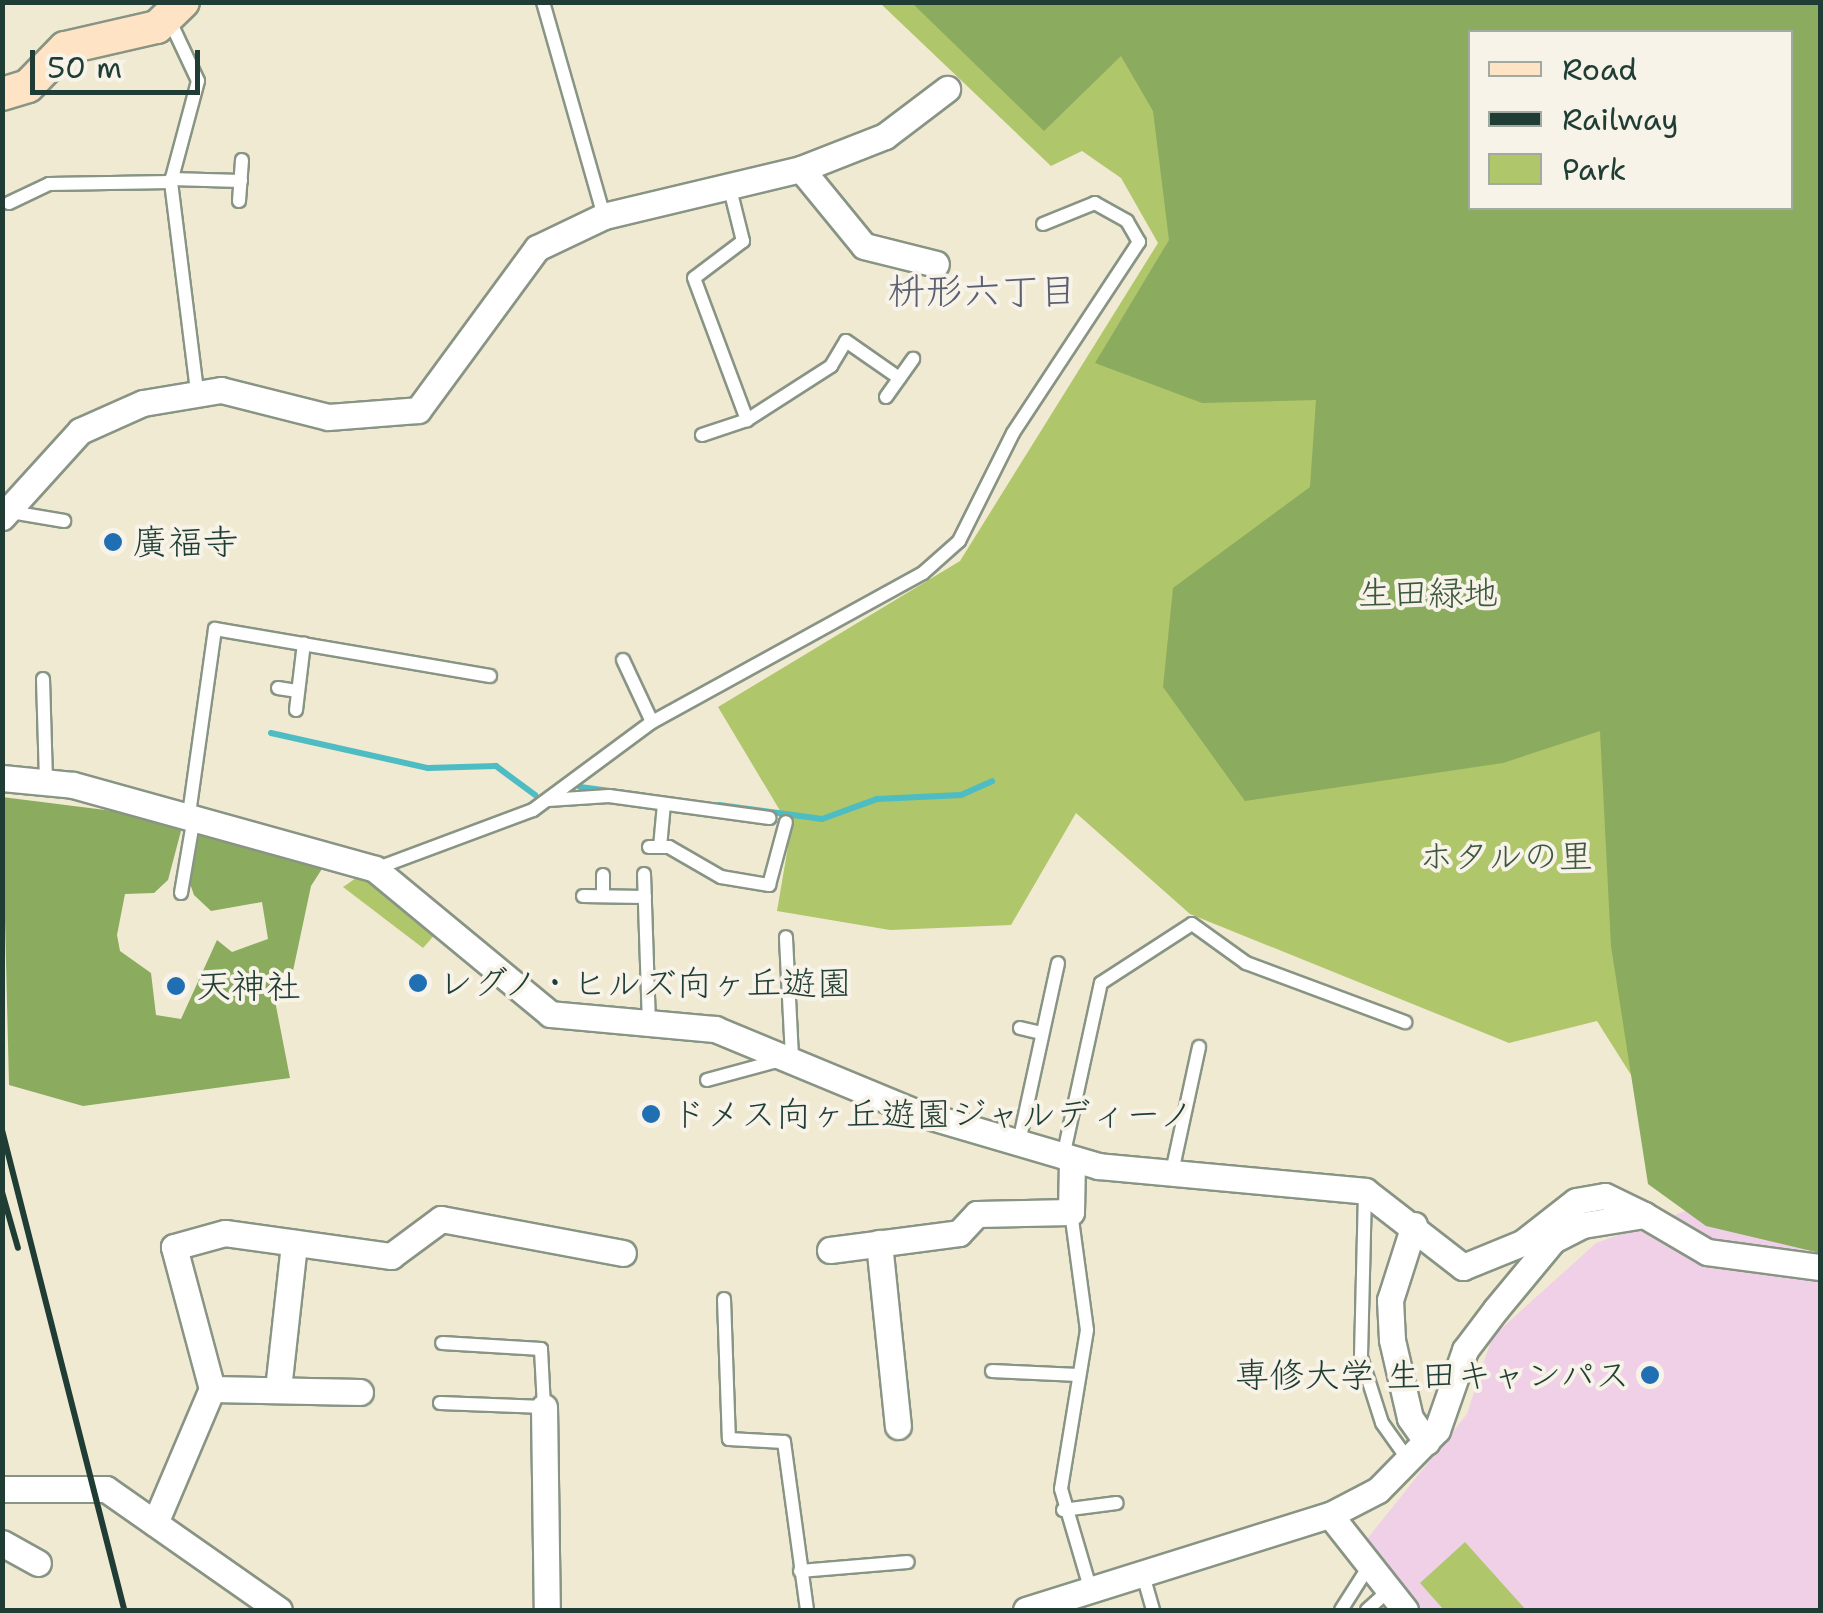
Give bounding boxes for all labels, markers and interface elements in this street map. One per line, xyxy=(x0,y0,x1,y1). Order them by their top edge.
scale bar xyxy=(35,30,205,92)
legend xyxy=(1468,30,1793,210)
text: 50 m xyxy=(47,47,122,88)
text: Road xyxy=(1562,49,1637,90)
text: Railway xyxy=(1562,99,1678,140)
text: Park xyxy=(1562,149,1626,190)
district label: 枡形六丁目 xyxy=(887,268,1077,314)
place label: 廣福寺 xyxy=(133,521,238,563)
marker: 廣福寺 xyxy=(102,531,124,553)
park label: 生田緑地 xyxy=(1358,572,1498,614)
park label: ホタルの里 xyxy=(1419,835,1593,877)
place label: レグノ・ヒルズ向ヶ丘遊園 xyxy=(438,962,858,1004)
place label: 天神社 xyxy=(196,965,301,1007)
marker: レグノ・ヒルズ向ヶ丘遊園 xyxy=(407,972,429,994)
marker: 天神社 xyxy=(165,975,187,997)
place label: ドメス向ヶ丘遊園ジャルディーノ xyxy=(671,1093,1196,1135)
marker: ドメス向ヶ丘遊園ジャルディーノ xyxy=(640,1103,662,1125)
place label: 専修大学 生田キャンパス xyxy=(1233,1354,1630,1396)
marker: 専修大学 生田キャンパス xyxy=(1639,1364,1661,1386)

